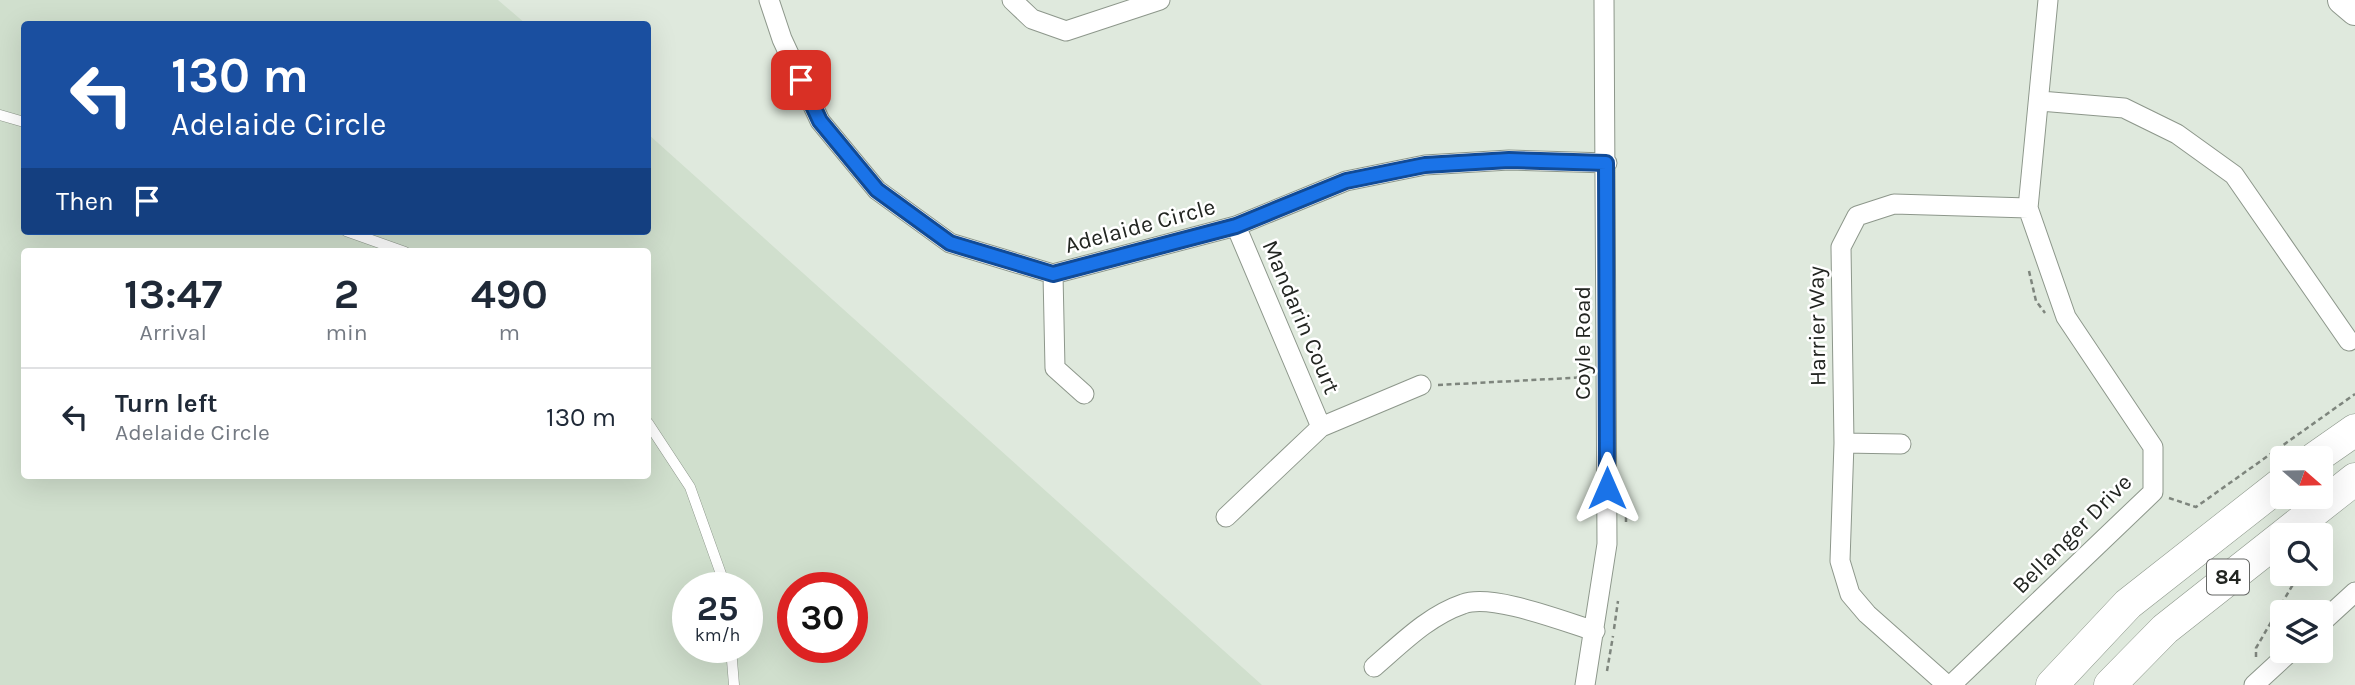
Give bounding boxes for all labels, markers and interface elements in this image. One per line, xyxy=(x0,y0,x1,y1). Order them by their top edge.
text: 130 m xyxy=(171,47,309,104)
icon: left xyxy=(56,49,147,140)
pin xyxy=(771,50,831,110)
icon: arrive xyxy=(782,61,820,99)
text: Adelaide Circle xyxy=(171,106,387,143)
icon: arrive xyxy=(128,182,166,220)
text: Then xyxy=(56,186,114,217)
street label: Adelaide Circle xyxy=(1062,193,1218,259)
street label: Mandarin Court xyxy=(1256,236,1346,398)
street label: Harrier Way xyxy=(1802,265,1832,386)
text: 13:47 xyxy=(124,269,222,319)
text: 2 xyxy=(334,269,359,319)
text: 490 xyxy=(471,269,548,319)
street label: Coyle Road xyxy=(1569,286,1596,400)
text: Arrival xyxy=(140,319,207,346)
text: min xyxy=(325,319,368,346)
text: m xyxy=(499,319,520,346)
text: Turn left xyxy=(115,388,217,419)
icon: left xyxy=(56,398,94,436)
text: 130 m xyxy=(546,402,616,433)
text: Adelaide Circle xyxy=(115,419,270,446)
north arrow xyxy=(2270,446,2333,509)
map controls xyxy=(2270,446,2333,663)
position arrow xyxy=(1570,451,1644,525)
street label: Bellanger Drive xyxy=(2007,469,2137,599)
button: search xyxy=(2270,523,2333,586)
road number: 84 xyxy=(2207,560,2249,594)
speed limit sign: 30 xyxy=(777,572,868,663)
text: 25 xyxy=(697,588,738,629)
button: layers xyxy=(2270,600,2333,663)
text: km/h xyxy=(695,624,740,646)

